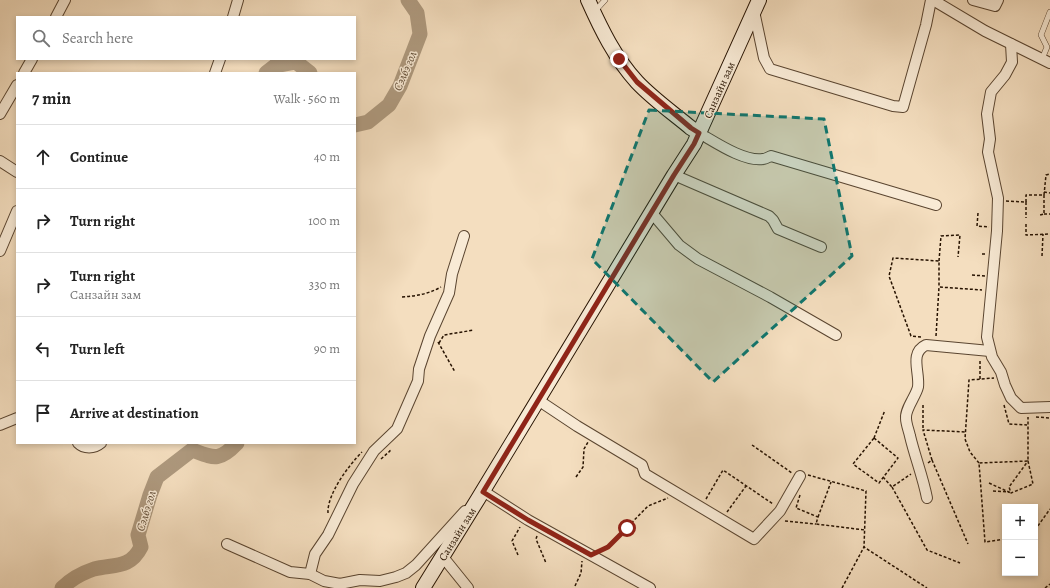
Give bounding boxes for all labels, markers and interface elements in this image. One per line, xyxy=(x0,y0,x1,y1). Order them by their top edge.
search box xyxy=(16,16,356,60)
icon: search xyxy=(30,27,52,49)
text: Search here xyxy=(62,28,133,48)
water label: Сэлбэ гол xyxy=(389,48,421,93)
route end xyxy=(610,50,628,68)
street label: Санзайн зам xyxy=(700,60,739,121)
text: 7 min xyxy=(32,87,71,110)
text: Walk · 560 m xyxy=(274,90,340,107)
icon: ahead xyxy=(32,146,54,168)
text: Continue xyxy=(70,147,128,167)
text: 40 m xyxy=(314,148,340,165)
icon: right xyxy=(32,210,54,232)
text: Turn right xyxy=(70,211,135,231)
text: 100 m xyxy=(308,212,340,229)
text: Turn right xyxy=(70,266,135,286)
icon: right xyxy=(32,274,54,296)
text: 330 m xyxy=(309,276,340,293)
text: Санзайн зам xyxy=(70,286,141,303)
icon: left xyxy=(32,338,54,360)
text: Turn left xyxy=(70,339,125,359)
text: 90 m xyxy=(314,340,340,357)
icon: arrive xyxy=(32,402,54,424)
text: Arrive at destination xyxy=(70,403,199,423)
water label: Сэлбэ гол xyxy=(132,488,160,533)
map controls xyxy=(1002,504,1038,576)
button: + xyxy=(1002,504,1038,540)
street label: Санзайн зам xyxy=(435,505,480,564)
route start xyxy=(618,519,636,537)
button: − xyxy=(1002,540,1038,576)

